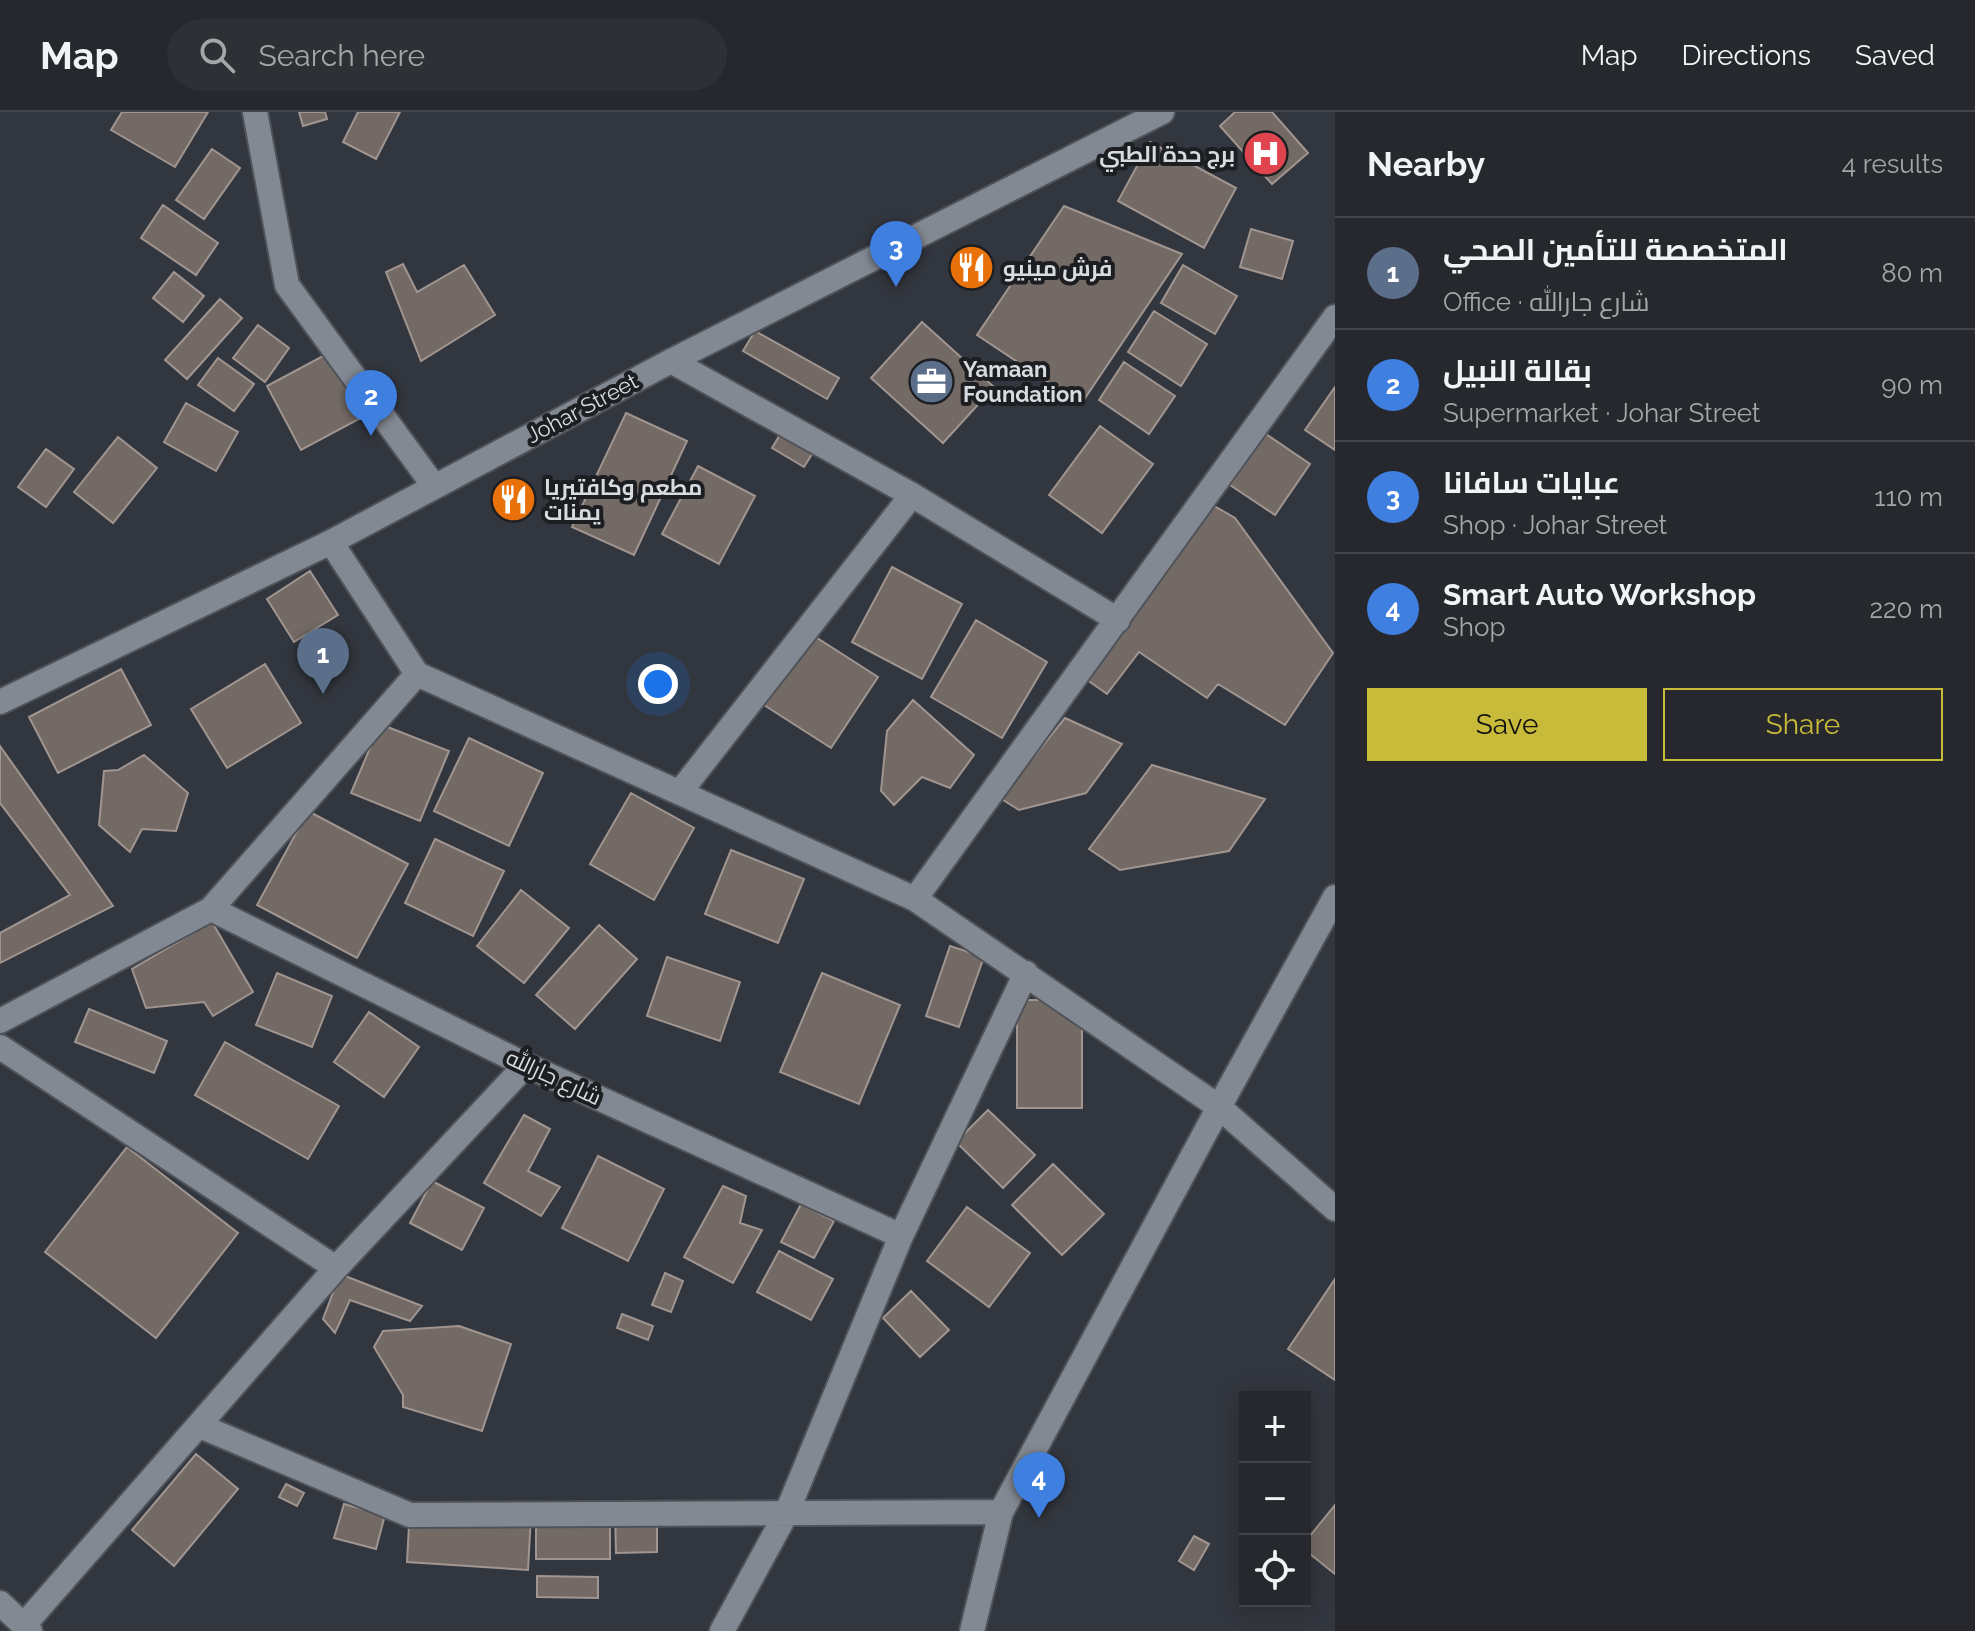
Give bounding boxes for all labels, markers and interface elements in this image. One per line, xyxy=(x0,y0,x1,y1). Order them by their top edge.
search box xyxy=(167,19,727,91)
text: Map xyxy=(40,33,119,78)
icon: search xyxy=(195,33,239,77)
text: Search here xyxy=(259,38,425,73)
text: Map xyxy=(1581,39,1638,72)
text: Directions xyxy=(1682,39,1811,72)
text: Saved xyxy=(1855,39,1935,72)
hospital icon: برج حدة الطبي xyxy=(1242,130,1290,178)
place label: برج حدة الطبي xyxy=(1099,141,1235,172)
text: Nearby xyxy=(1367,144,1485,184)
text: 4 results xyxy=(1842,149,1943,179)
pin: 3 xyxy=(870,221,922,287)
text: المتخصصة للتأمين الصحي xyxy=(1443,232,1788,267)
restaurant icon: فرش مينيو xyxy=(948,244,996,292)
place label: فرش مينيو xyxy=(1003,255,1112,282)
text: 1 xyxy=(1387,258,1399,288)
text: 80 m xyxy=(1881,258,1943,288)
text: Office · شارع جارالله xyxy=(1443,287,1650,317)
text: بقالة النبيل xyxy=(1443,353,1592,388)
place label: Yamaan Foundation xyxy=(963,356,1083,407)
office icon: Yamaan Foundation xyxy=(908,358,956,406)
street label: Johar Street xyxy=(522,368,643,448)
pin: 2 xyxy=(345,370,397,436)
text: 2 xyxy=(1386,370,1400,400)
text: 90 m xyxy=(1881,370,1943,400)
text: Supermarket · Johar Street xyxy=(1443,398,1761,428)
text: عبايات سافانا xyxy=(1443,465,1620,500)
place label: مطعم وكافتيريا يمنات xyxy=(544,474,702,525)
restaurant icon: مطعم وكافتيريا يمنات xyxy=(489,476,537,524)
text: 3 xyxy=(1386,482,1400,512)
text: 110 m xyxy=(1874,482,1943,512)
text: Shop · Johar Street xyxy=(1443,510,1667,540)
text: Smart Auto Workshop xyxy=(1443,577,1756,612)
text: 4 xyxy=(1386,594,1400,624)
text: 220 m xyxy=(1869,594,1943,624)
text: Shop xyxy=(1443,612,1505,642)
pin: 1 xyxy=(297,628,349,694)
your location xyxy=(638,664,678,704)
button: Save xyxy=(1367,688,1647,761)
button: Share xyxy=(1663,688,1943,761)
street label: شارع جارالله xyxy=(502,1043,606,1112)
map controls xyxy=(1239,1391,1311,1607)
button: + xyxy=(1239,1391,1311,1463)
pin: 4 xyxy=(1013,1452,1065,1518)
button: − xyxy=(1239,1463,1311,1535)
button: locate xyxy=(1239,1535,1311,1607)

